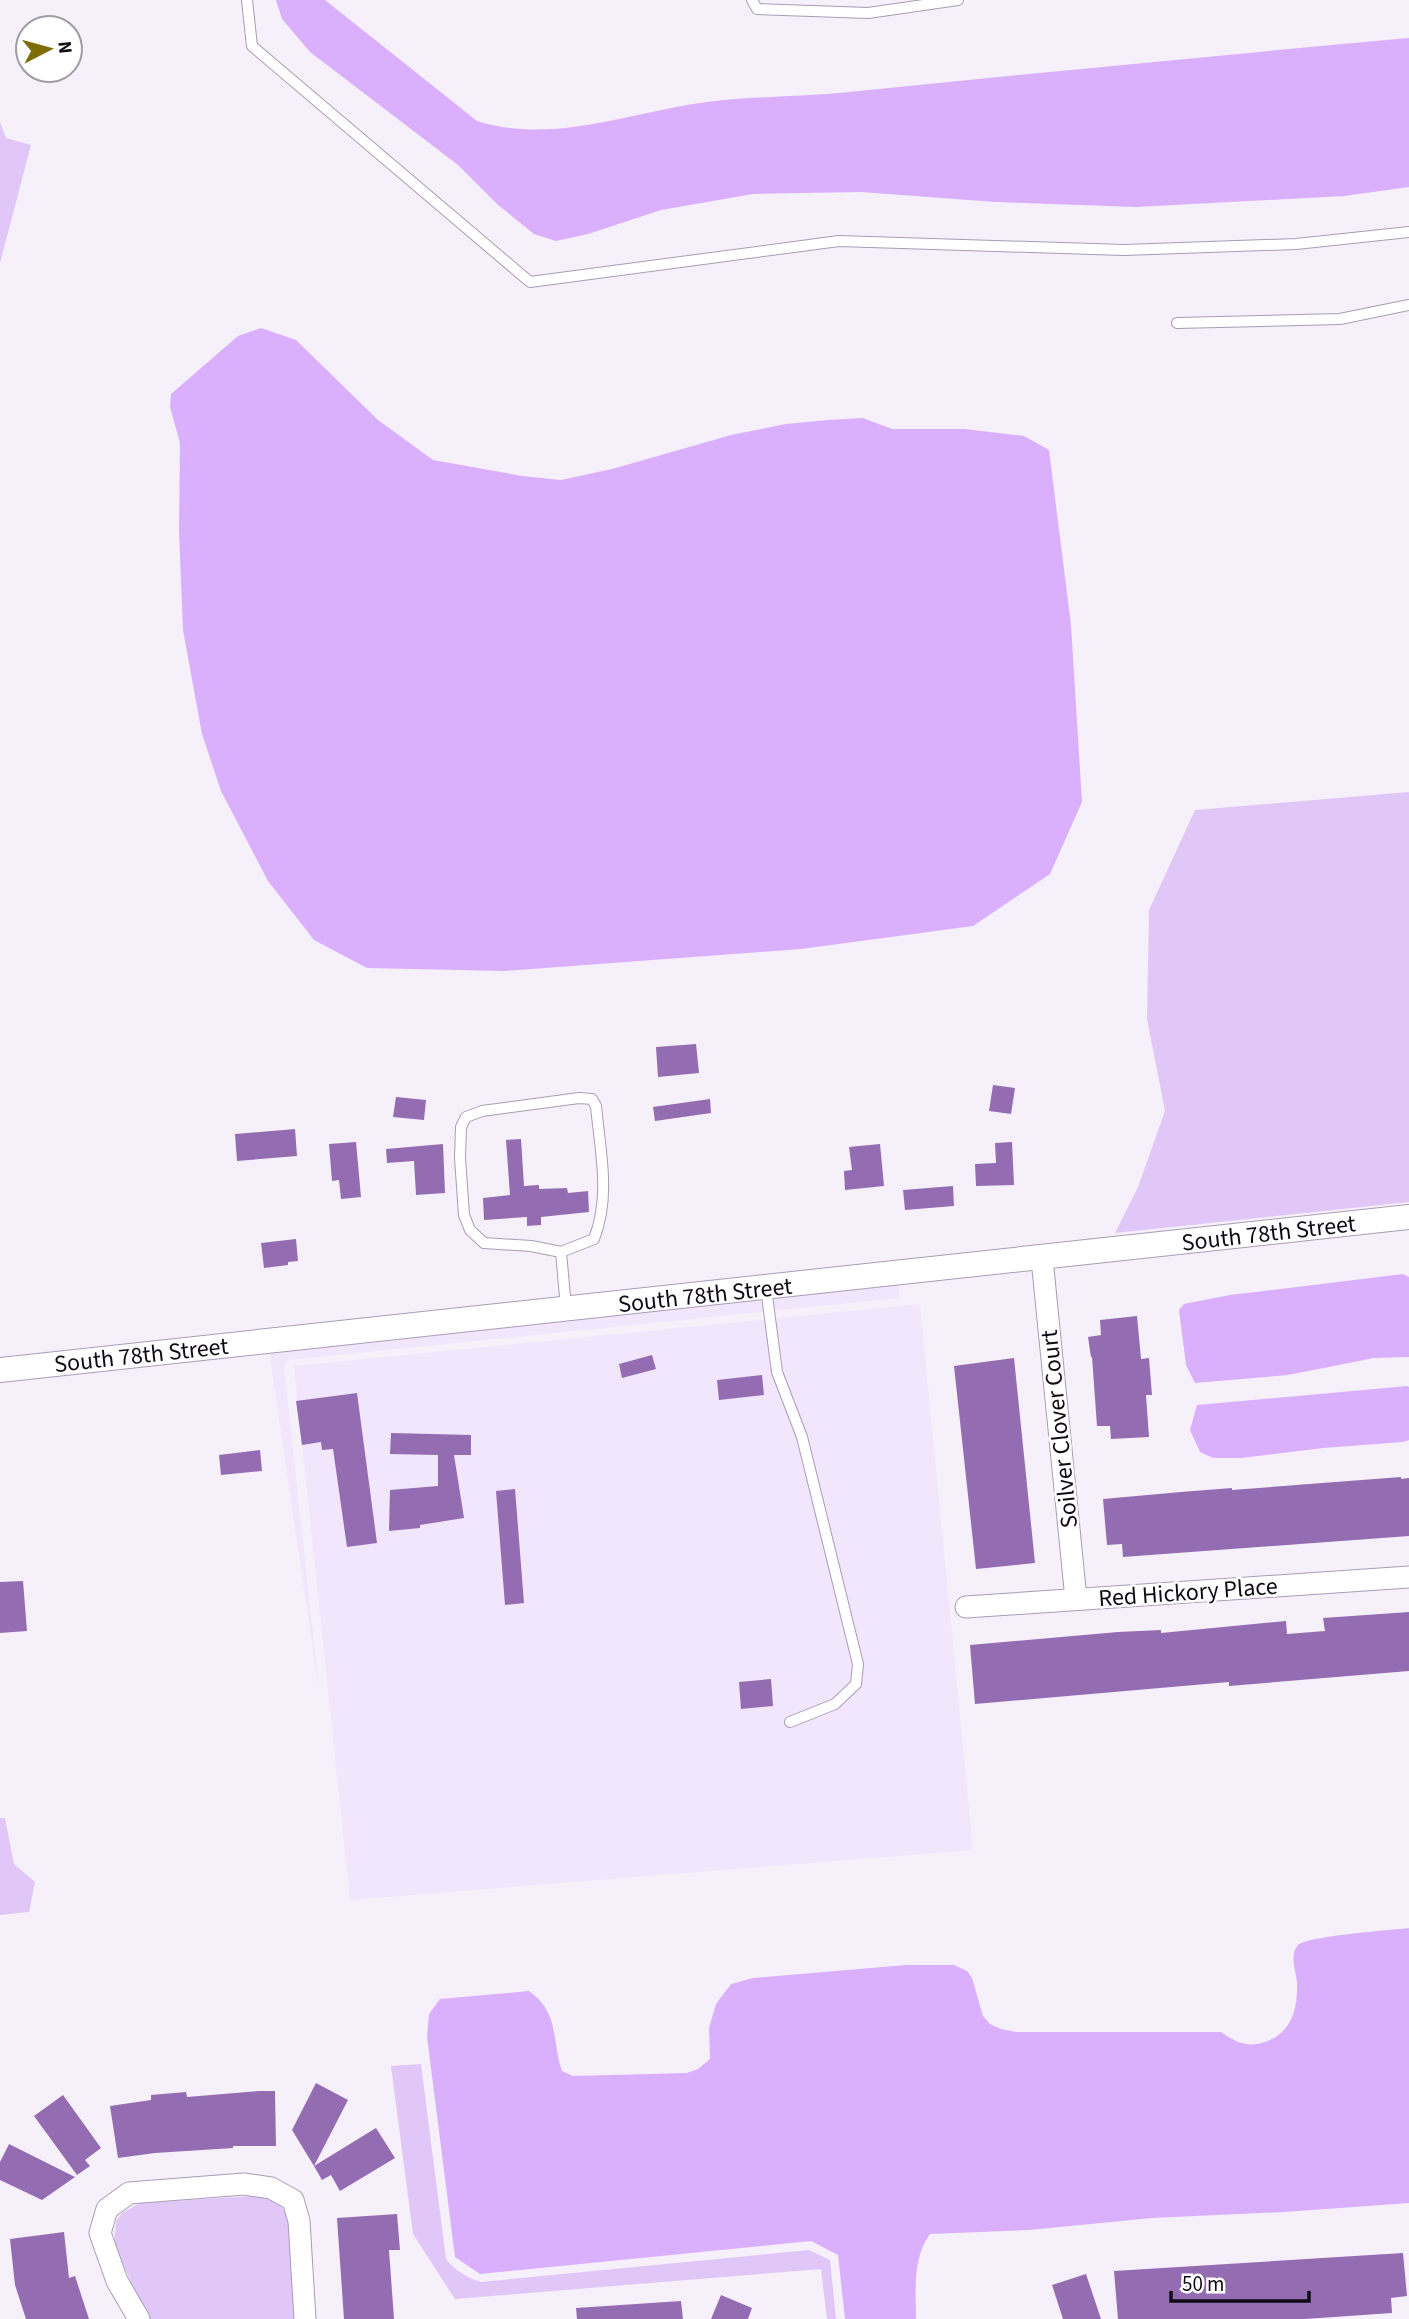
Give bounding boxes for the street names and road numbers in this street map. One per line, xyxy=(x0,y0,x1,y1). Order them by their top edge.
street label: South 78th Street xyxy=(1180,1206,1358,1261)
street label: South 78th Street xyxy=(616,1269,794,1322)
street label: Soilver Clover Court xyxy=(1032,1328,1087,1530)
street label: South 78th Street xyxy=(52,1329,230,1382)
street label: Red Hickory Place xyxy=(1097,1569,1279,1616)

